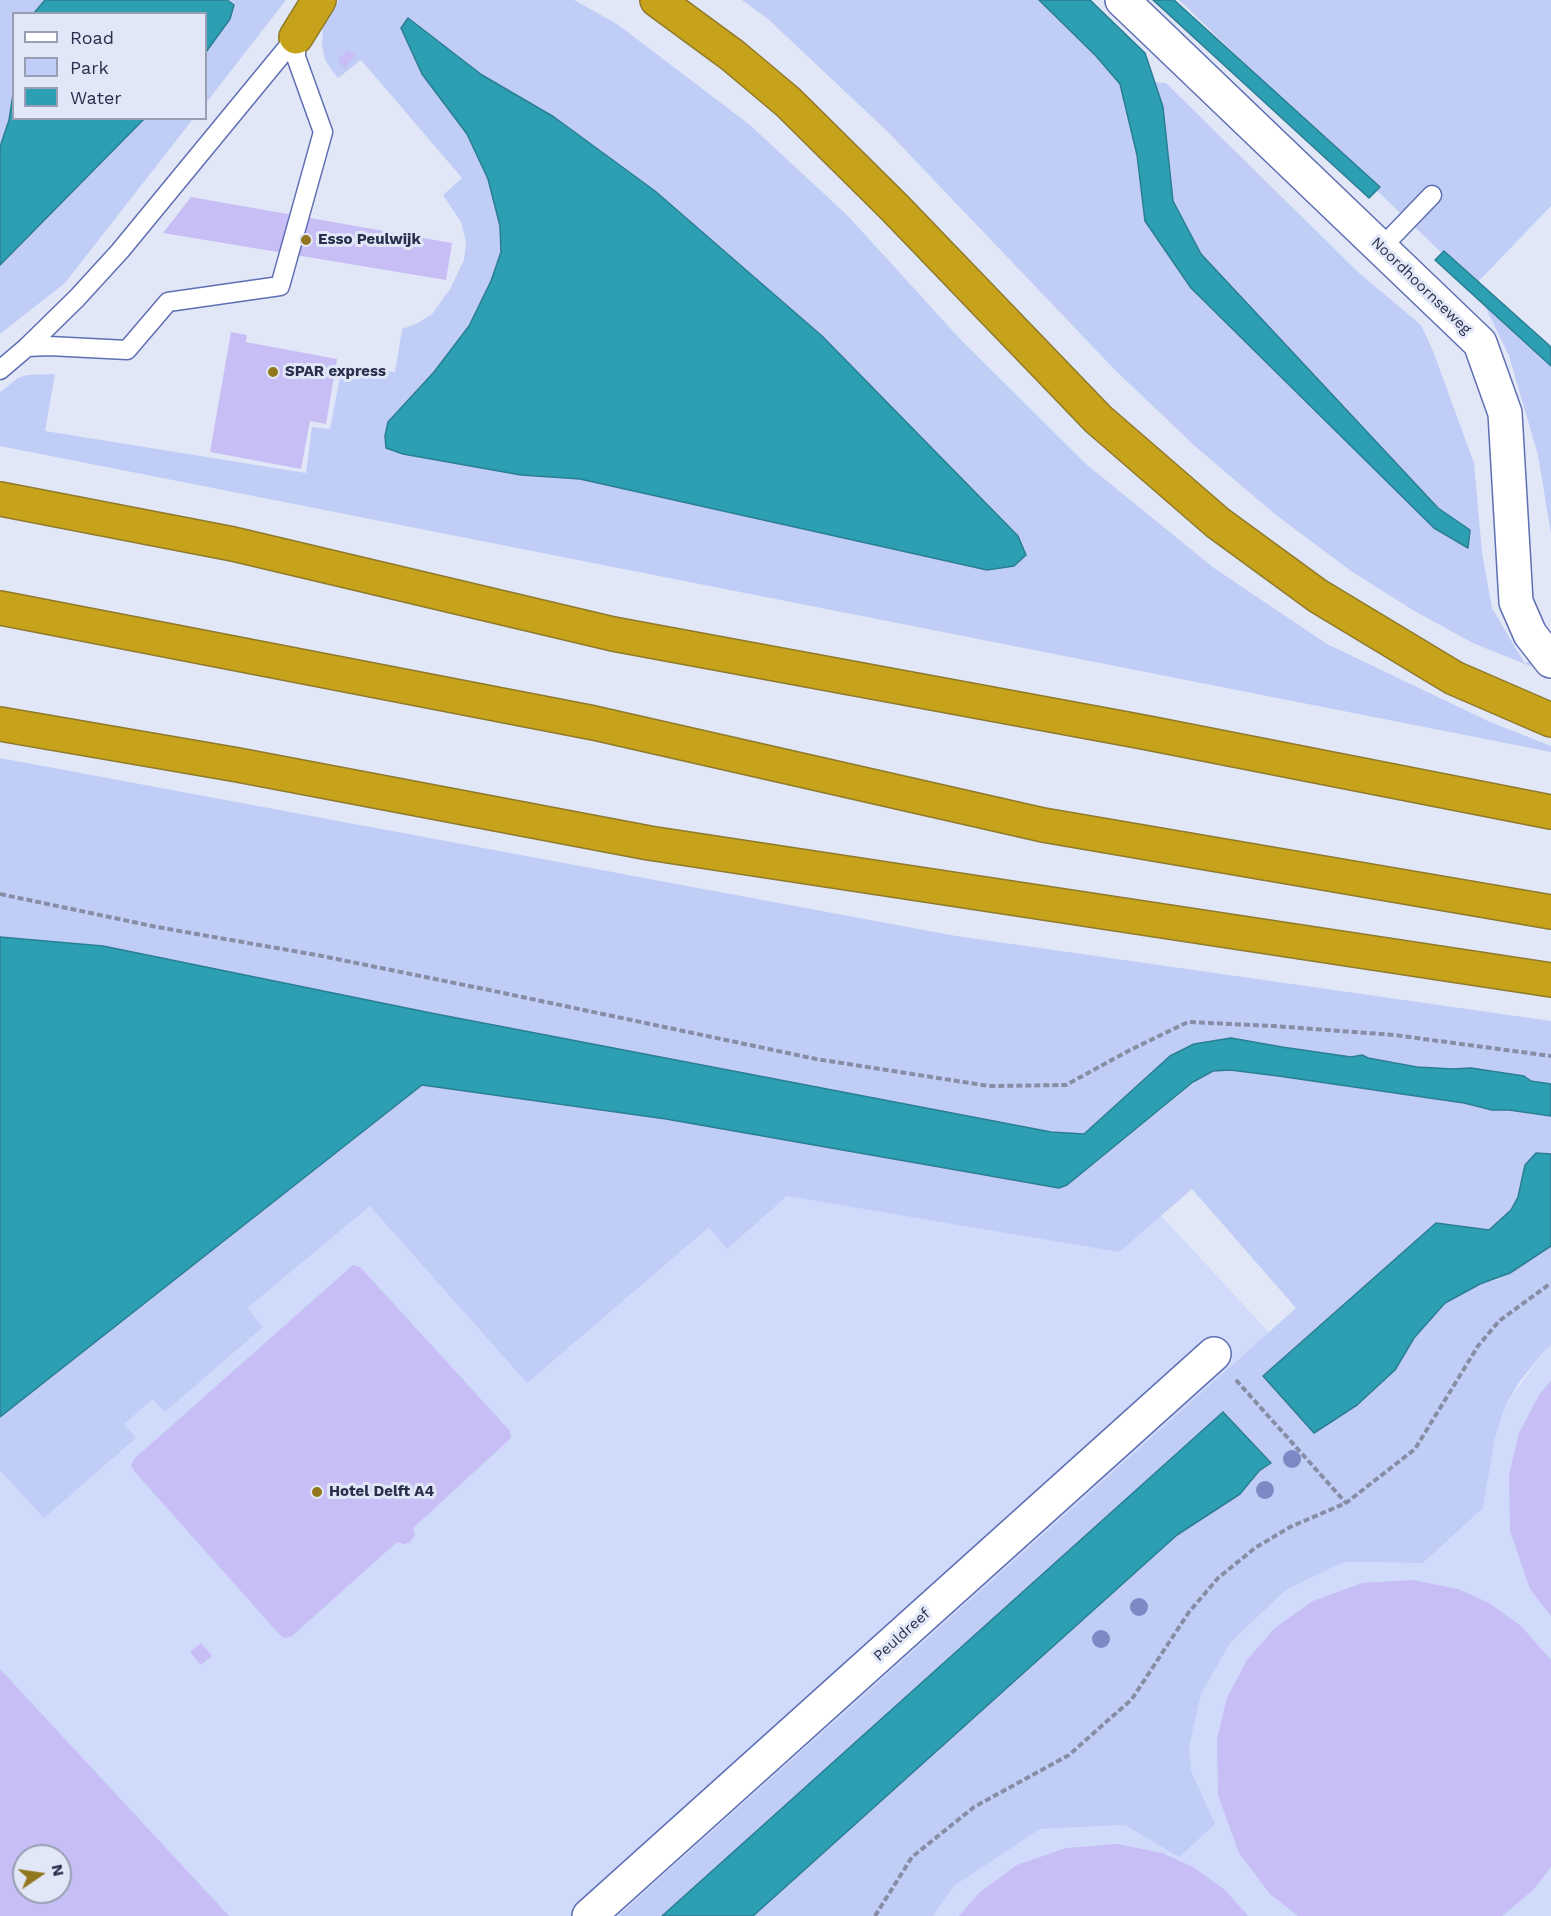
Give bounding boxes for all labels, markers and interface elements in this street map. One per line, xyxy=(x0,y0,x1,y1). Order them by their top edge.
legend xyxy=(12,12,207,120)
text: Road xyxy=(70,27,114,48)
text: Park xyxy=(70,57,109,78)
text: Water xyxy=(70,87,122,108)
place label: Esso Peulwijk xyxy=(318,231,421,249)
marker: Esso Peulwijk xyxy=(299,233,313,247)
street label: Noordhoornseweg xyxy=(1367,234,1475,338)
place label: SPAR express xyxy=(285,363,386,381)
marker: SPAR express xyxy=(266,365,280,379)
place label: Hotel Delft A4 xyxy=(329,1483,434,1501)
marker: Hotel Delft A4 xyxy=(310,1485,324,1499)
street label: Peuldreef xyxy=(870,1605,934,1665)
north arrow xyxy=(12,1844,72,1904)
text: N xyxy=(47,1862,69,1878)

